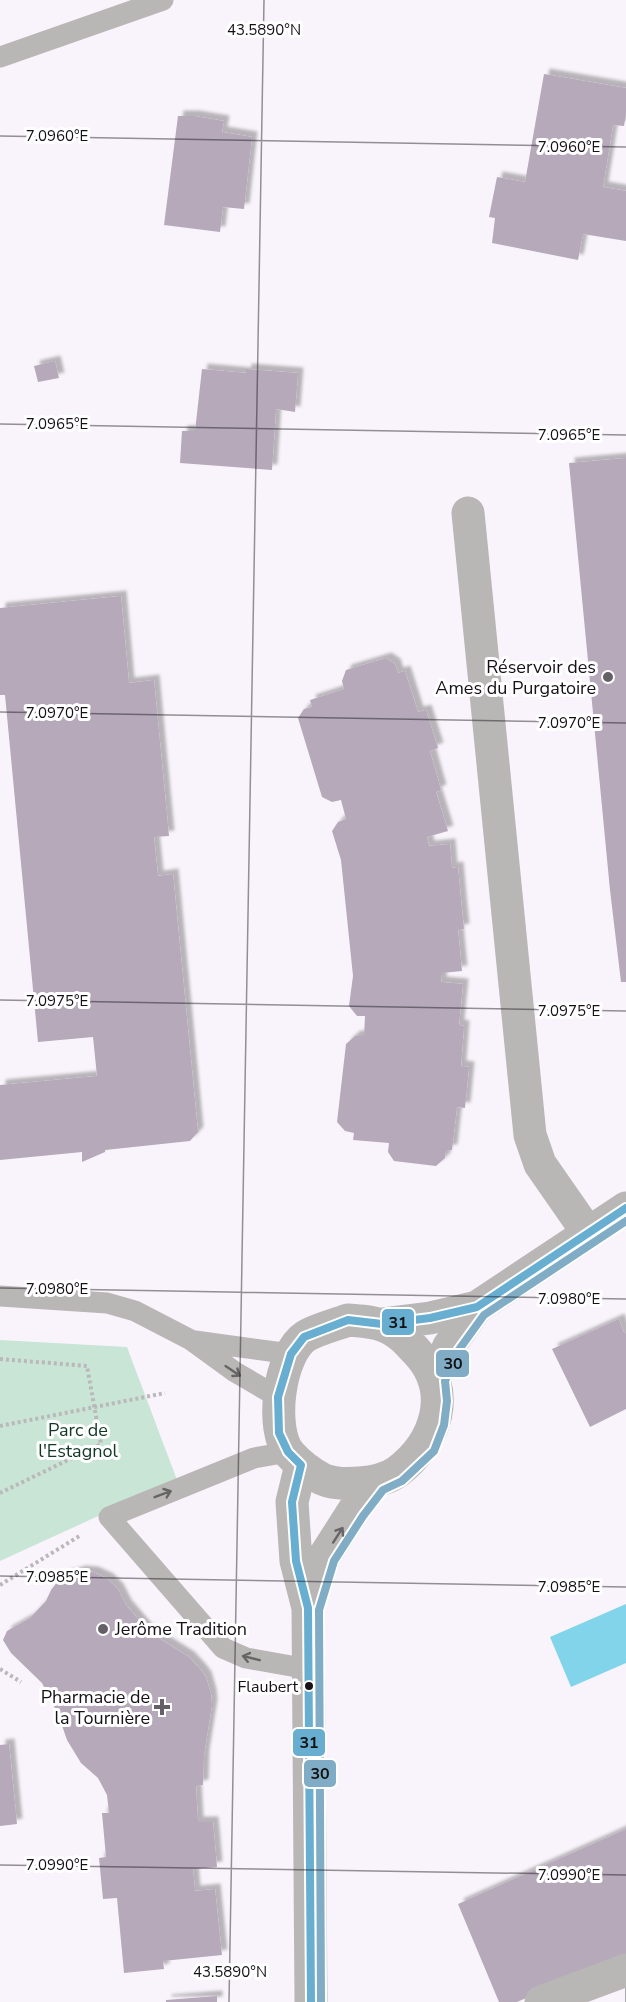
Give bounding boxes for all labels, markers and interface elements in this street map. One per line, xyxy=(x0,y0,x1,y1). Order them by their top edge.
text: 43.5890°N xyxy=(227,20,301,40)
text: 7.0960°E xyxy=(26,126,88,146)
text: 7.0960°E xyxy=(538,137,600,157)
text: 7.0965°E xyxy=(26,414,88,434)
text: 7.0965°E xyxy=(538,425,600,445)
place label: Réservoir des Ames du Purgatoire xyxy=(435,655,596,700)
marker: Réservoir des Ames du Purgatoire xyxy=(601,670,615,684)
text: 7.0970°E xyxy=(26,703,88,723)
text: 7.0970°E xyxy=(538,713,600,733)
text: 7.0975°E xyxy=(26,991,88,1011)
text: 7.0975°E xyxy=(538,1001,600,1021)
text: 7.0980°E xyxy=(26,1279,88,1299)
text: 7.0980°E xyxy=(538,1289,600,1309)
line badge: 31 xyxy=(381,1308,415,1336)
text: 31 xyxy=(388,1312,408,1334)
line badge: 30 xyxy=(435,1349,470,1378)
text: 30 xyxy=(443,1353,463,1375)
one-way arrow xyxy=(224,1365,241,1377)
park label: Parc de l'Estagnol xyxy=(38,1418,118,1463)
one-way arrow xyxy=(153,1488,172,1499)
one-way arrow xyxy=(332,1527,344,1544)
text: 7.0985°E xyxy=(26,1567,88,1587)
text: 7.0985°E xyxy=(538,1577,600,1597)
place label: Jerôme Tradition xyxy=(114,1617,247,1641)
marker: Jerôme Tradition xyxy=(96,1622,110,1636)
one-way arrow xyxy=(242,1651,261,1663)
place label: Flaubert xyxy=(237,1676,298,1698)
marker: Flaubert xyxy=(303,1680,315,1692)
place label: Pharmacie de la Tournière xyxy=(41,1685,150,1730)
marker: Pharmacie de la Tournière xyxy=(155,1700,169,1714)
line badge: 31 xyxy=(292,1728,326,1757)
text: 31 xyxy=(299,1732,319,1754)
line badge: 30 xyxy=(303,1759,337,1788)
text: 30 xyxy=(310,1763,330,1785)
text: 7.0990°E xyxy=(26,1855,88,1875)
text: 7.0990°E xyxy=(538,1865,600,1885)
text: 43.5890°N xyxy=(193,1962,267,1982)

